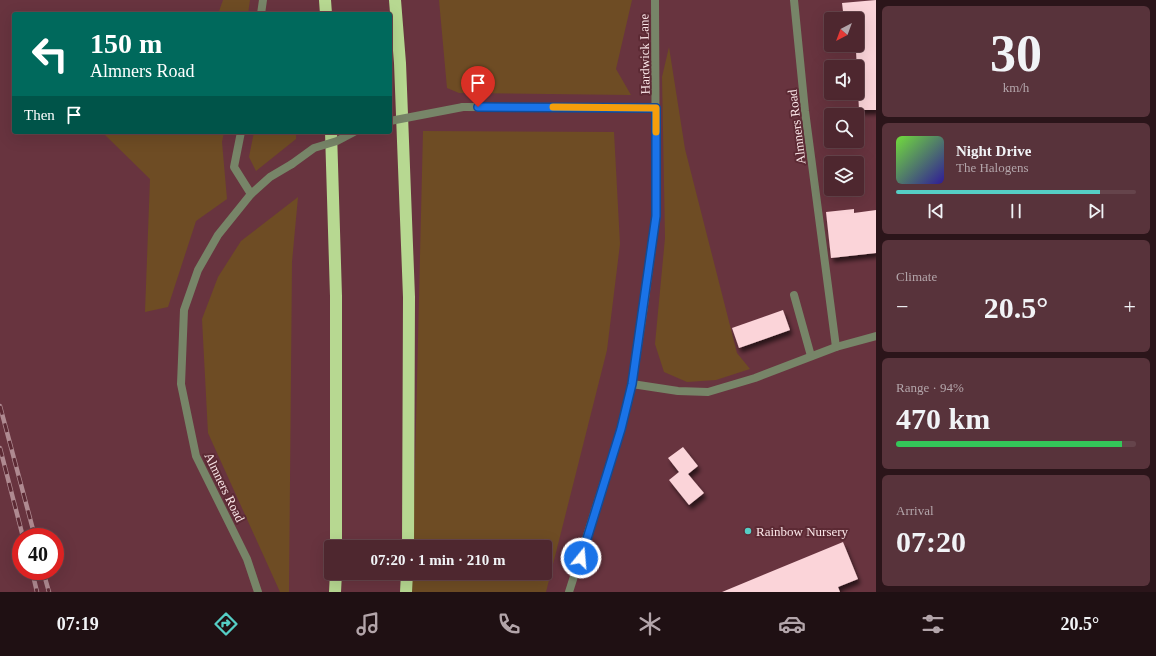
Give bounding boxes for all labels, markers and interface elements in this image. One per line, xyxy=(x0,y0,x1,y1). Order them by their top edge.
north arrow xyxy=(824,12,864,52)
map controls xyxy=(824,12,864,196)
street label: Hardwick Lane xyxy=(636,13,653,94)
text: 30 xyxy=(990,25,1042,82)
icon: left xyxy=(24,28,76,80)
text: 150 m xyxy=(90,28,162,59)
button: sound xyxy=(824,60,864,100)
text: Almners Road xyxy=(90,61,194,81)
pin xyxy=(461,66,495,107)
icon: arrive xyxy=(467,72,489,94)
text: km/h xyxy=(1003,80,1029,95)
street label: Almners Road xyxy=(784,88,809,165)
icon: arrive xyxy=(63,104,85,126)
text: Then xyxy=(24,107,55,123)
button: search xyxy=(824,108,864,148)
text: Night Drive xyxy=(956,143,1031,159)
button: layers xyxy=(824,156,864,196)
text: The Halogens xyxy=(956,160,1029,175)
icon: previous xyxy=(925,200,947,222)
icon: pause xyxy=(1005,200,1027,222)
icon: next xyxy=(1085,200,1107,222)
text: Climate xyxy=(896,269,937,284)
text: 20.5° xyxy=(984,291,1048,324)
text: − xyxy=(896,294,908,319)
text: + xyxy=(1124,294,1136,319)
text: Range · 94% xyxy=(896,380,964,395)
text: 470 km xyxy=(896,402,990,435)
street label: Almners Road xyxy=(201,450,248,525)
text: Arrival xyxy=(896,503,934,518)
place label: Rainbow Nursery xyxy=(756,524,849,539)
text: 07:20 xyxy=(896,525,966,558)
marker: Rainbow Nursery xyxy=(743,526,753,536)
speed limit sign: 40 xyxy=(12,528,64,580)
position arrow xyxy=(560,537,602,579)
text: 07:20 · 1 min · 210 m xyxy=(371,552,506,568)
icon: directions xyxy=(212,610,240,638)
icon: music xyxy=(354,610,382,638)
icon: phone xyxy=(495,610,523,638)
icon: climate xyxy=(636,610,664,638)
icon: car xyxy=(778,610,806,638)
icon: filters xyxy=(919,610,947,638)
text: 07:19 xyxy=(57,614,99,634)
text: 20.5° xyxy=(1061,614,1099,634)

